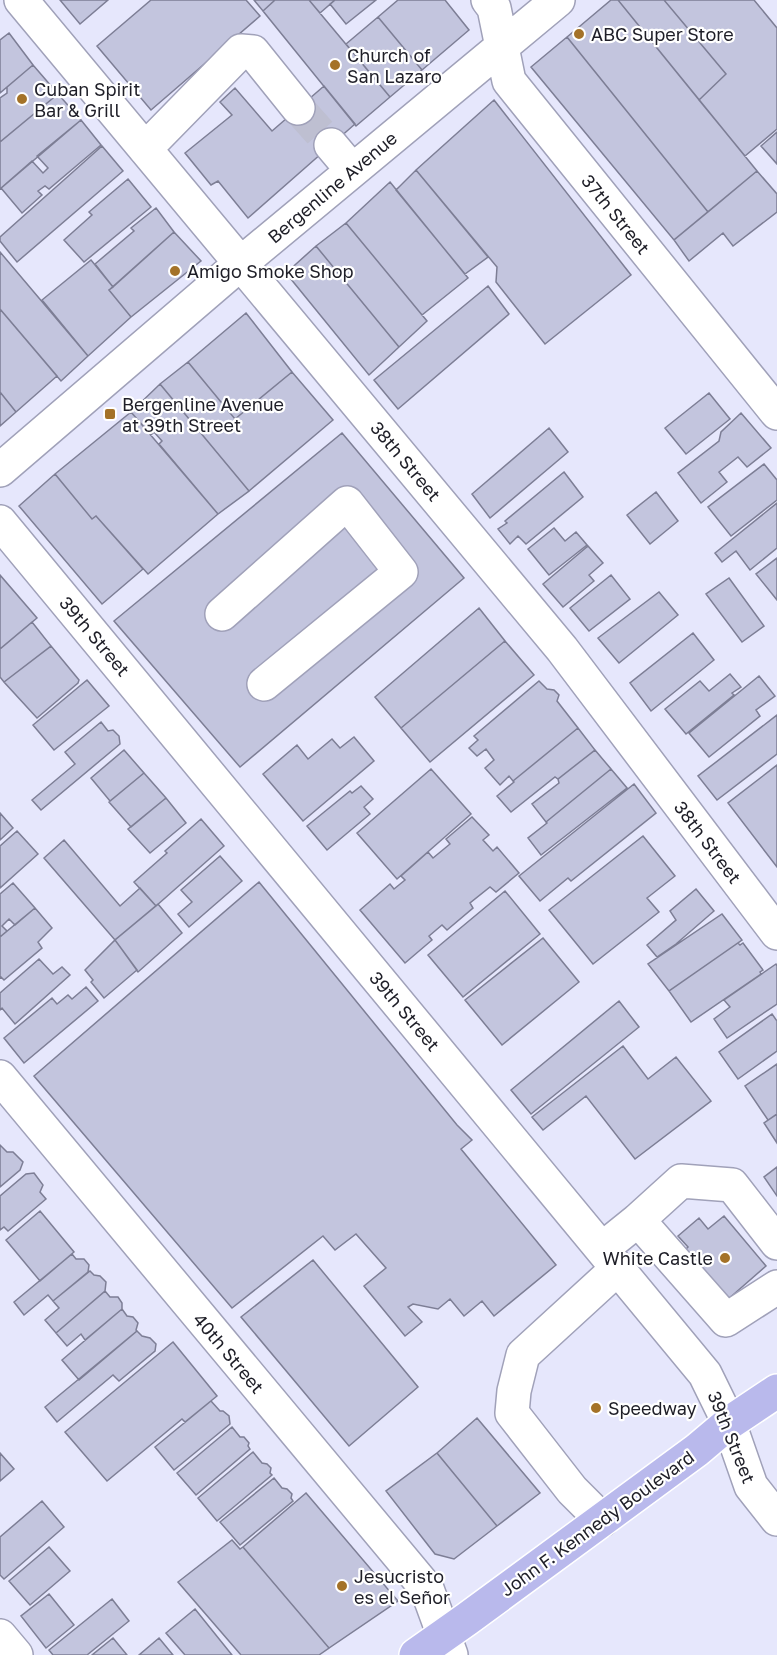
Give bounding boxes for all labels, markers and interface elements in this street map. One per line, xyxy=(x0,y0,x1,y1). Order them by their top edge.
place label: ABC Super Store xyxy=(591,23,734,45)
marker: ABC Super Store xyxy=(572,27,586,41)
place label: Church of San Lazaro xyxy=(347,44,442,87)
marker: Church of San Lazaro xyxy=(328,58,342,72)
place label: Cuban Spirit Bar & Grill xyxy=(34,78,140,121)
marker: Cuban Spirit Bar & Grill xyxy=(15,92,29,106)
street label: Bergenline Avenue xyxy=(263,126,401,248)
street label: 37th Street xyxy=(577,170,655,258)
place label: Amigo Smoke Shop xyxy=(187,260,354,282)
marker: Amigo Smoke Shop xyxy=(168,264,182,278)
place label: Bergenline Avenue at 39th Street xyxy=(122,393,284,436)
marker: Bergenline Avenue at 39th Street xyxy=(103,407,117,421)
street label: 38th Street xyxy=(366,417,446,505)
street label: 39th Street xyxy=(55,592,135,680)
street label: 38th Street xyxy=(670,796,746,888)
street label: 39th Street xyxy=(365,967,445,1055)
place label: White Castle xyxy=(603,1247,713,1269)
marker: White Castle xyxy=(718,1251,732,1265)
street label: 40th Street xyxy=(189,1308,269,1398)
street label: 39th Street xyxy=(704,1388,760,1486)
place label: Speedway xyxy=(608,1397,697,1419)
marker: Speedway xyxy=(589,1401,603,1415)
street label: John F. Kennedy Boulevard xyxy=(496,1445,698,1601)
place label: Jesucristo es el Señor xyxy=(354,1565,450,1608)
marker: Jesucristo es el Señor xyxy=(335,1579,349,1593)

